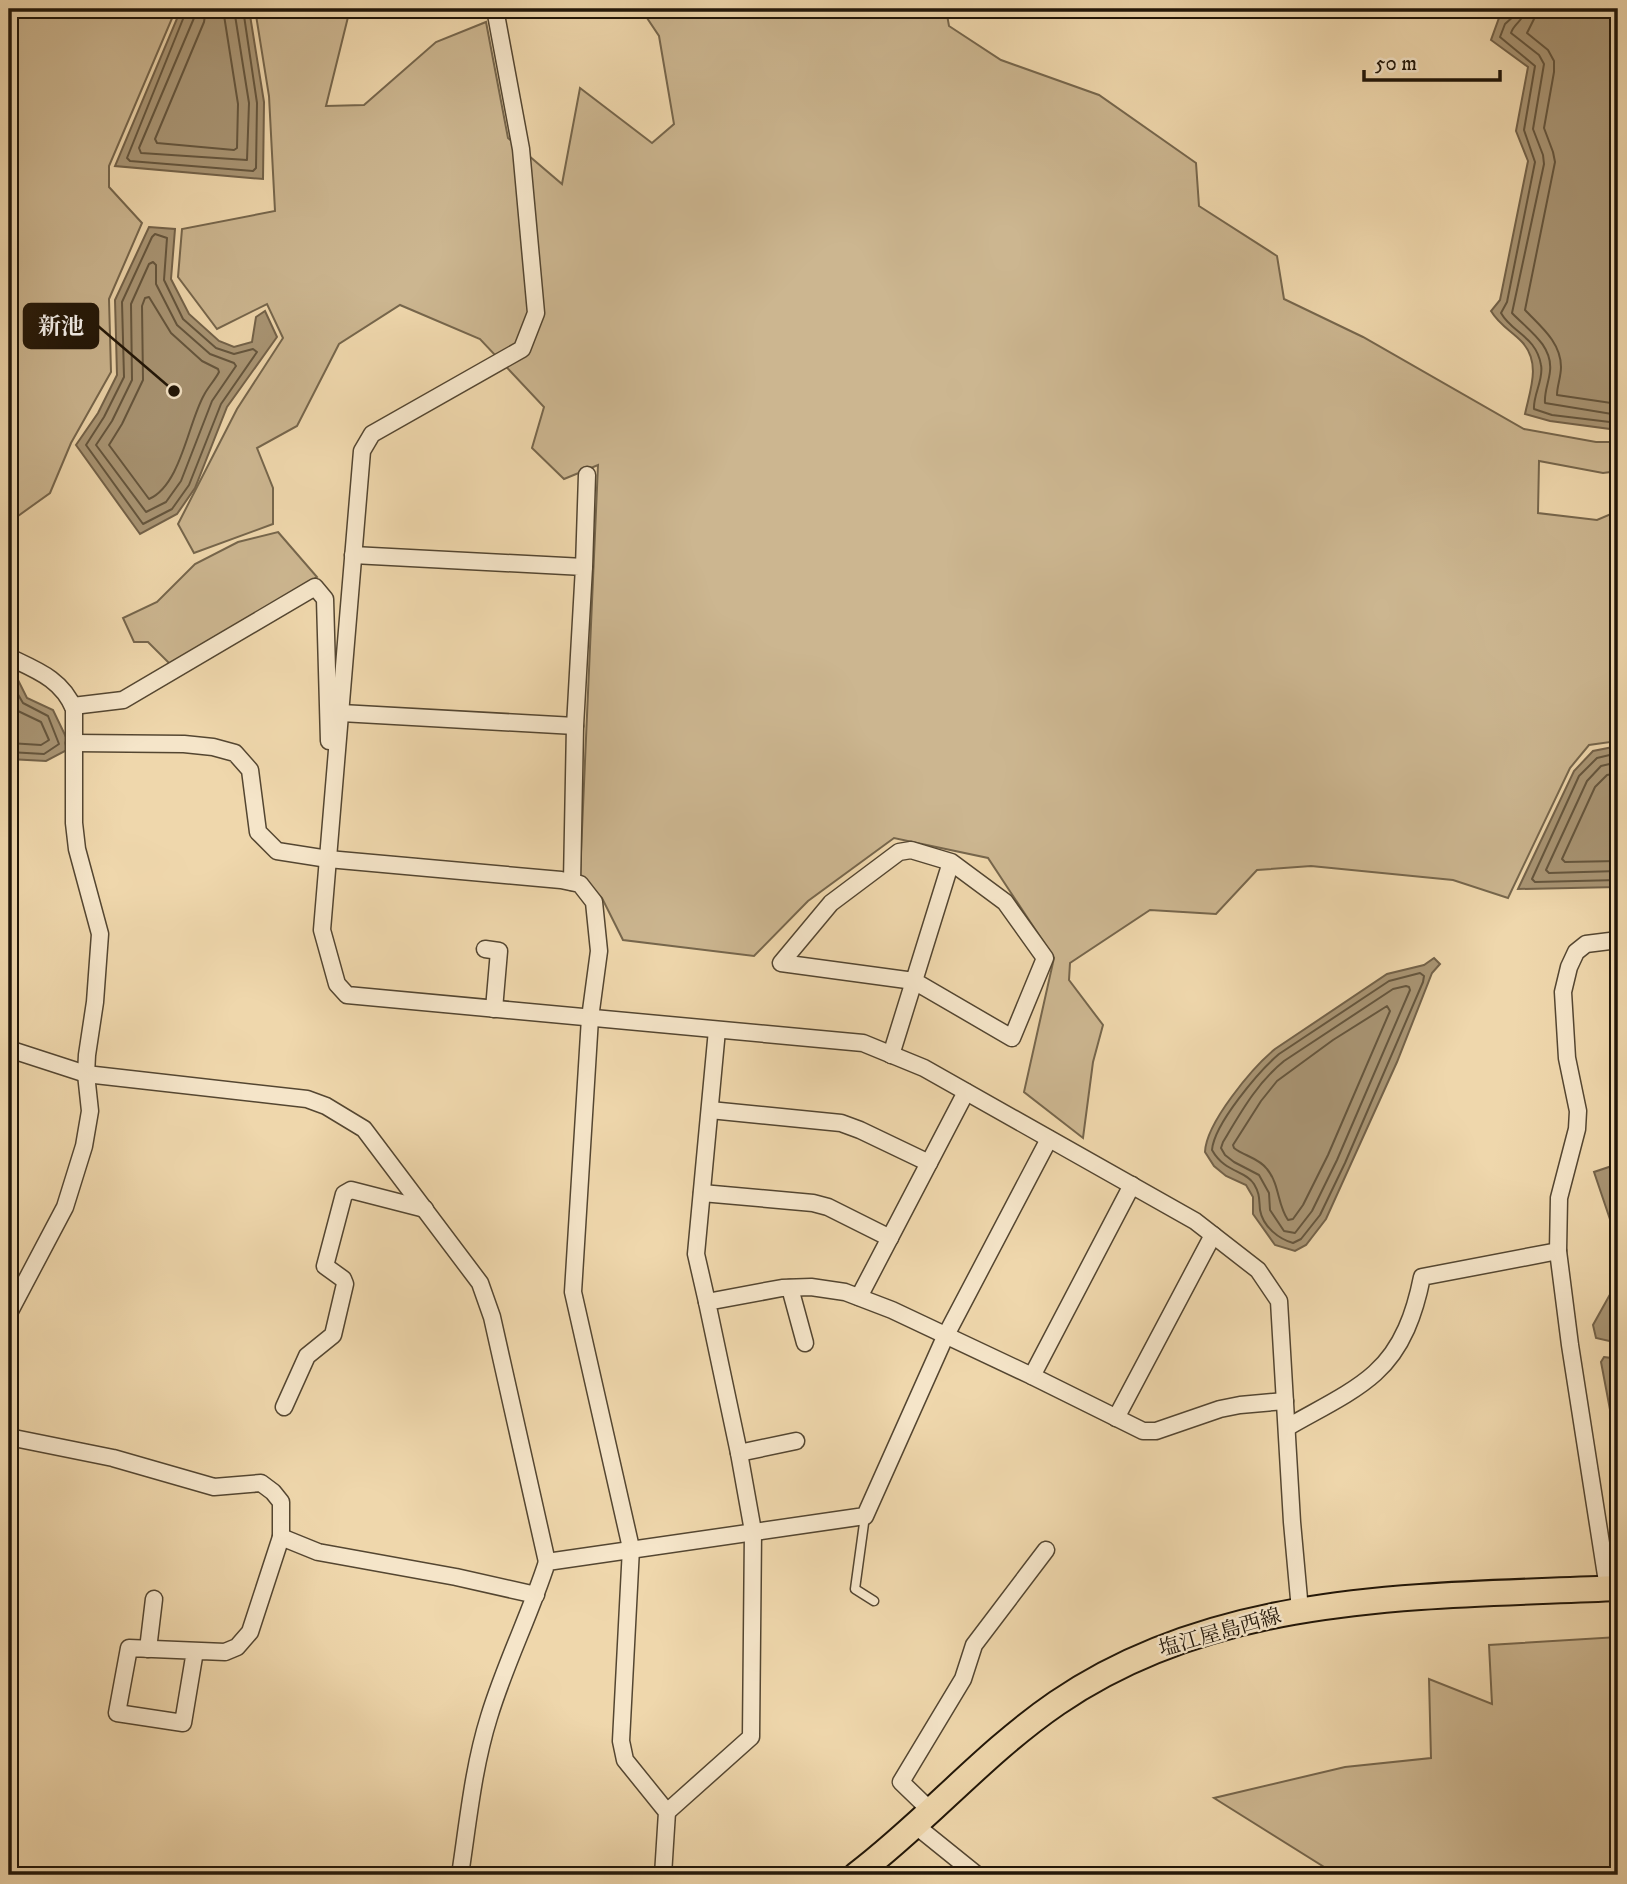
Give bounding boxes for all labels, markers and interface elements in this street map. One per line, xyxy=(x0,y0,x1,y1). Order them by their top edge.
scale bar xyxy=(1364,38,1501,82)
text: 50 m xyxy=(1375,51,1417,77)
callout: 新池 xyxy=(24,304,98,348)
text: 新池 xyxy=(38,313,84,342)
street label: 塩江屋島西線 xyxy=(1156,1603,1284,1663)

